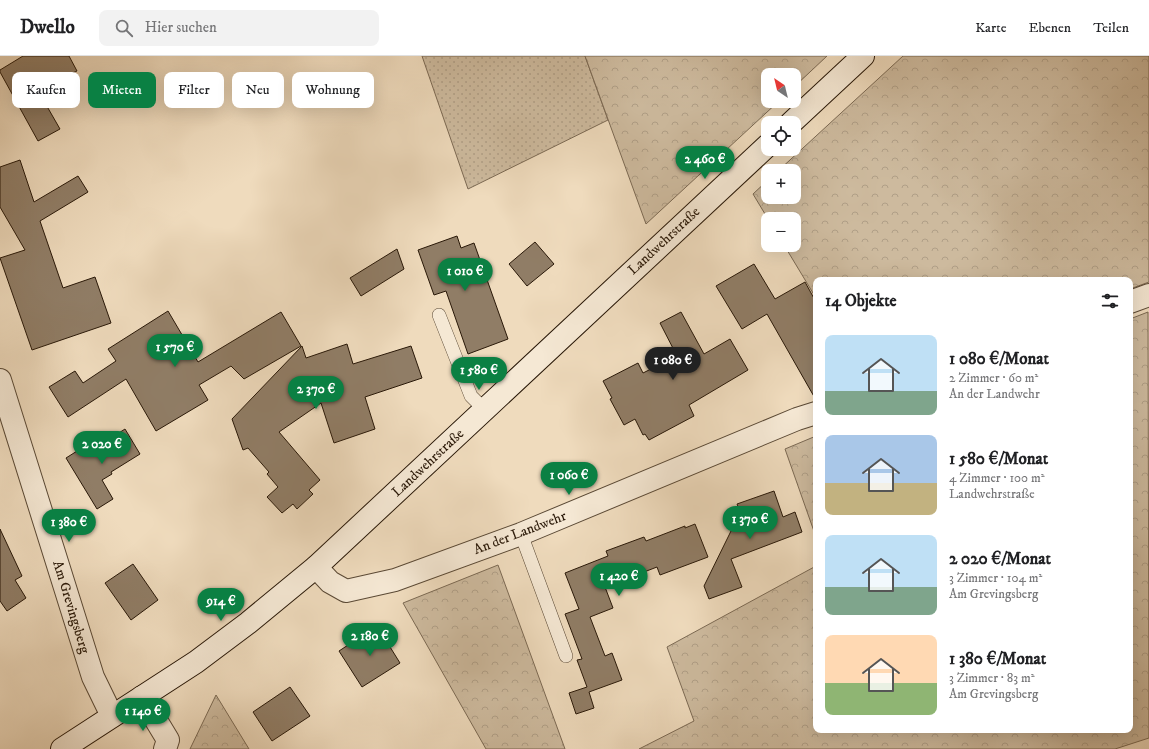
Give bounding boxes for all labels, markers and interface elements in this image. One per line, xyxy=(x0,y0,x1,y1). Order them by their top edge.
search box xyxy=(99,10,379,46)
text: Dwello xyxy=(20,16,75,39)
icon: search xyxy=(113,17,135,39)
text: Hier suchen xyxy=(145,18,217,37)
text: Karte xyxy=(975,19,1006,37)
text: Ebenen xyxy=(1028,19,1071,37)
text: Teilen xyxy=(1093,19,1129,37)
north arrow xyxy=(761,68,801,108)
map controls xyxy=(761,68,801,252)
chip: Kaufen xyxy=(12,72,80,108)
chip: Mieten xyxy=(88,72,156,108)
chip: Filter xyxy=(164,72,224,108)
chip: Neu xyxy=(232,72,284,108)
chip: Wohnung xyxy=(292,72,374,108)
button: locate xyxy=(761,116,801,156)
pin: 2 460 € xyxy=(668,146,742,180)
text: 2 460 € xyxy=(685,151,725,167)
button: + xyxy=(761,164,801,204)
street label: Landwehrstraße xyxy=(624,203,704,279)
button: − xyxy=(761,212,801,252)
pin: 1 010 € xyxy=(428,258,502,292)
text: 1 010 € xyxy=(447,263,483,279)
text: 14 Objekte xyxy=(825,290,897,312)
icon: filters xyxy=(1099,290,1121,312)
pin: 1 570 € xyxy=(138,334,212,368)
text: 1 570 € xyxy=(156,339,194,355)
pin: 1 080 € xyxy=(636,347,710,381)
text: 1 080 €/Monat xyxy=(949,348,1049,370)
icon: home xyxy=(857,351,905,399)
text: 1 080 € xyxy=(654,352,692,368)
pin: 1 580 € xyxy=(442,357,516,391)
text: 1 580 € xyxy=(460,362,498,378)
text: 2 Zimmer · 60 m² xyxy=(949,370,1038,386)
pin: 2 370 € xyxy=(279,376,353,410)
text: 2 370 € xyxy=(297,381,335,397)
text: An der Landwehr xyxy=(949,386,1040,402)
street label: Landwehrstraße xyxy=(388,425,468,501)
pin: 2 020 € xyxy=(65,431,139,465)
text: 2 020 € xyxy=(82,436,122,452)
text: 1 580 €/Monat xyxy=(949,448,1048,470)
icon: home xyxy=(857,451,905,499)
pin: 1 060 € xyxy=(532,462,606,496)
text: 1 060 € xyxy=(550,467,588,483)
text: 4 Zimmer · 100 m² xyxy=(949,470,1044,486)
text: Landwehrstraße xyxy=(949,486,1035,502)
pin: 1 370 € xyxy=(713,506,787,540)
street label: An der Landwehr xyxy=(471,507,570,559)
pin: 1 380 € xyxy=(32,509,106,543)
text: 1 370 € xyxy=(732,511,768,527)
text: 1 380 € xyxy=(51,514,87,530)
text: 2 020 €/Monat xyxy=(949,548,1051,570)
icon: home xyxy=(857,551,905,599)
street label: Am Grevingsberg xyxy=(48,558,94,656)
pin: 1 420 € xyxy=(582,563,656,597)
text: 1 420 € xyxy=(600,568,638,584)
text: 3 Zimmer · 104 m² xyxy=(949,570,1042,586)
text: Am Grevingsberg xyxy=(949,586,1038,602)
pin: 914 € xyxy=(193,588,249,622)
text: 914 € xyxy=(206,593,236,609)
pin: 2 180 € xyxy=(333,623,407,657)
text: 2 180 € xyxy=(351,628,389,644)
text: 1 380 €/Monat xyxy=(949,648,1046,670)
icon: home xyxy=(857,651,905,699)
text: 3 Zimmer · 83 m² xyxy=(949,670,1034,686)
text: Am Grevingsberg xyxy=(949,686,1038,702)
pin: 1 140 € xyxy=(106,698,180,732)
text: 1 140 € xyxy=(124,703,162,719)

